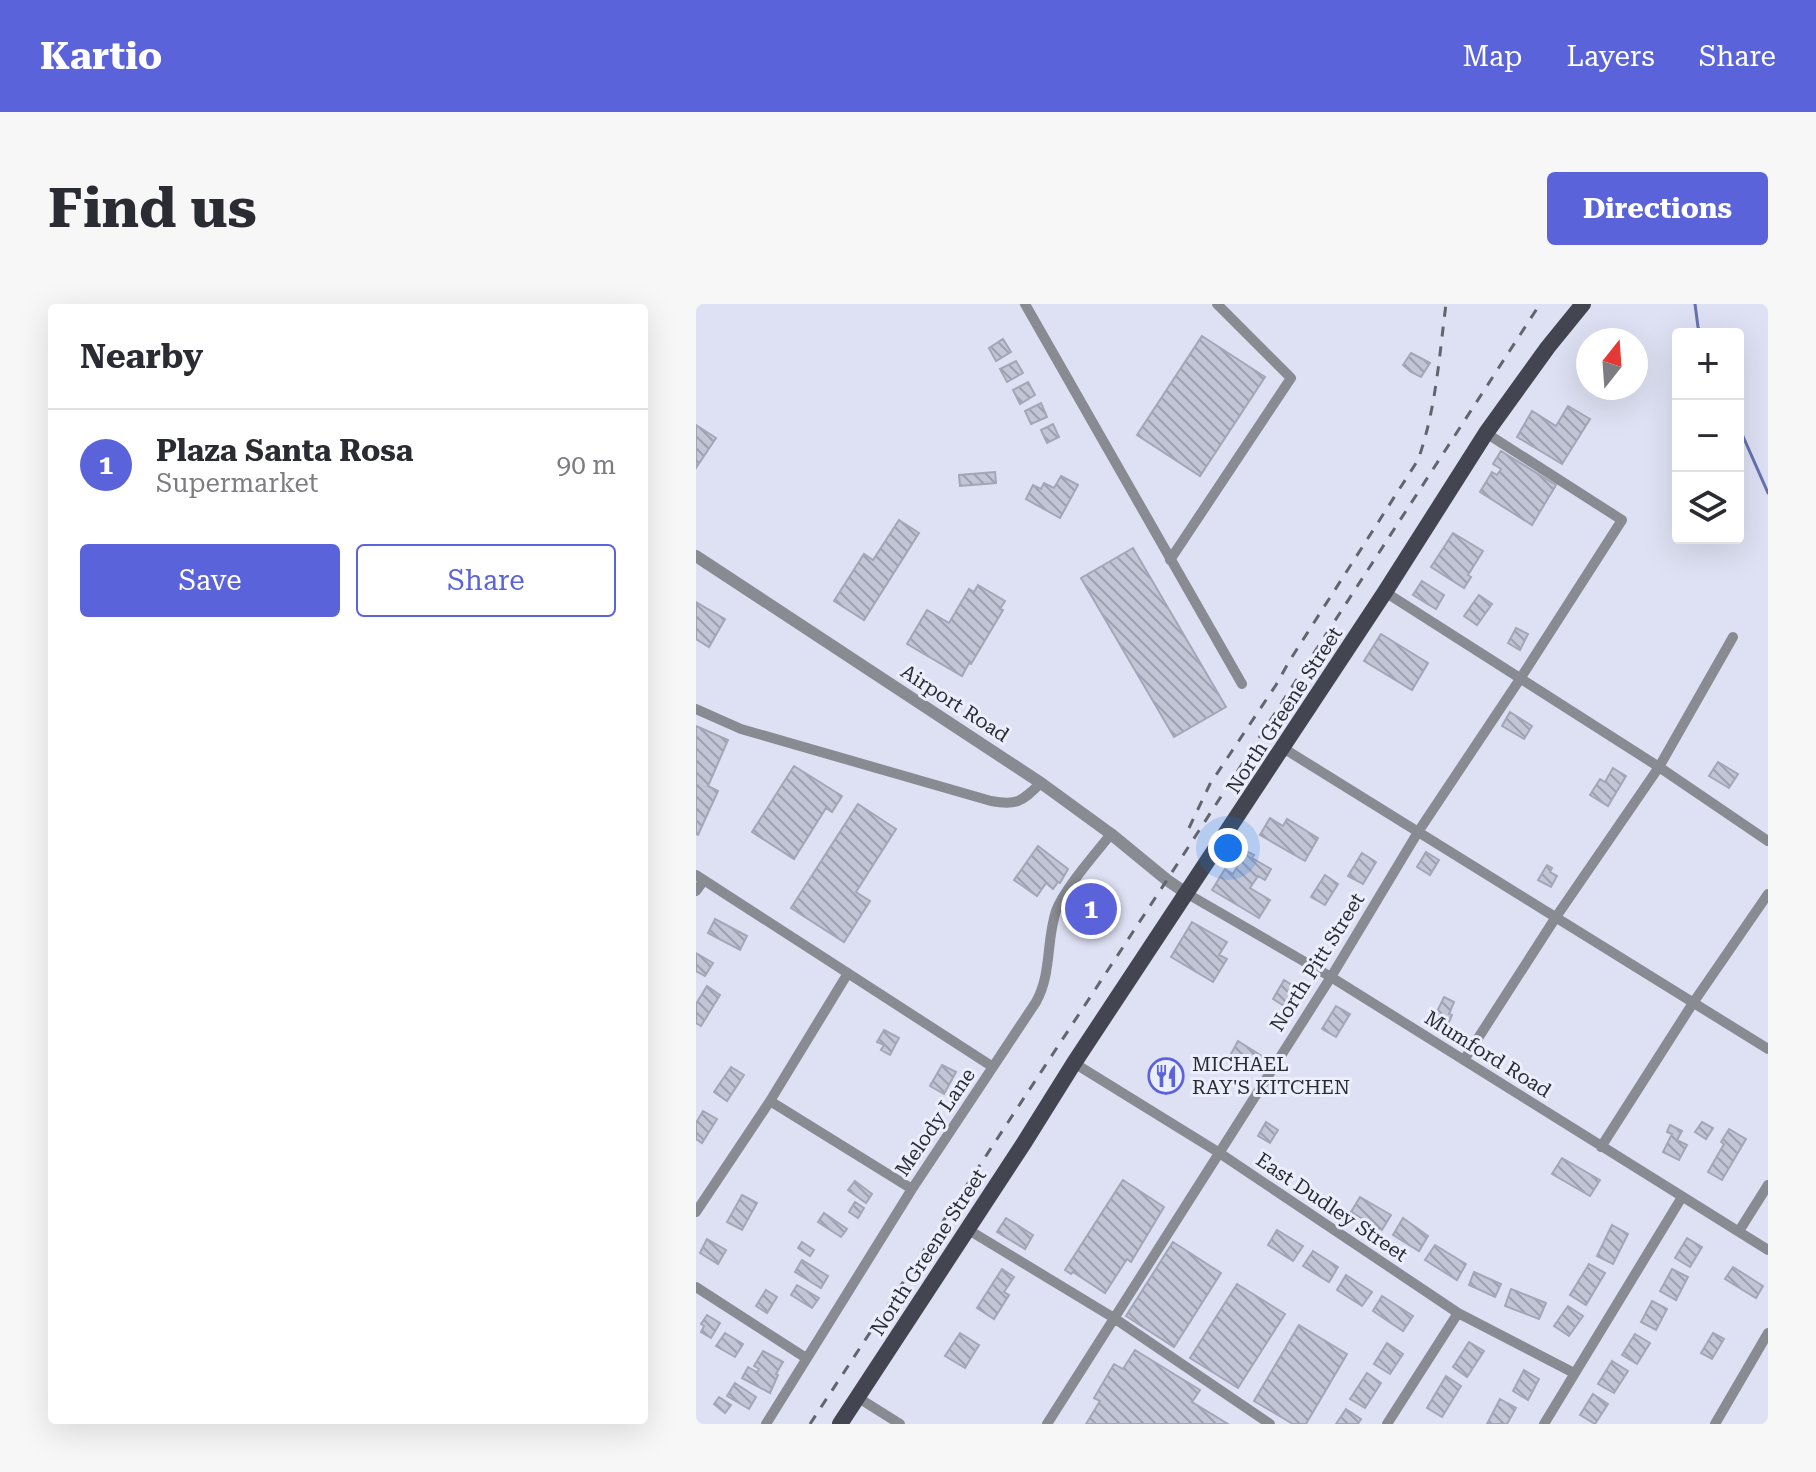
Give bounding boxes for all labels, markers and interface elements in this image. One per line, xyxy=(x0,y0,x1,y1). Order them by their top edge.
text: Kartio xyxy=(40,34,162,78)
text: Map xyxy=(1463,40,1522,73)
text: Layers xyxy=(1566,40,1655,73)
text: Share xyxy=(1699,40,1776,73)
button: Directions xyxy=(1547,172,1768,245)
text: Find us xyxy=(48,175,257,241)
north arrow xyxy=(1576,328,1648,400)
map controls xyxy=(1672,328,1744,544)
button: + xyxy=(1672,328,1744,400)
text: Nearby xyxy=(80,336,203,376)
button: − xyxy=(1672,400,1744,472)
text: Plaza Santa Rosa xyxy=(156,433,413,468)
text: 1 xyxy=(99,450,113,480)
text: 90 m xyxy=(557,450,616,480)
text: Supermarket xyxy=(156,468,319,498)
button: layers xyxy=(1672,472,1744,544)
button: Save xyxy=(80,544,340,617)
button: Share xyxy=(356,544,616,617)
street label: North Greene Street xyxy=(1221,622,1347,798)
street label: Airport Road xyxy=(896,659,1014,747)
your location xyxy=(1208,828,1248,868)
pin: 1 xyxy=(1065,879,1117,939)
street label: North Pitt Street xyxy=(1265,888,1370,1036)
street label: Mumford Road xyxy=(1420,1005,1556,1103)
place label: MICHAEL RAY'S KITCHEN xyxy=(1192,1052,1350,1099)
restaurant icon: MICHAEL RAY'S KITCHEN xyxy=(1147,1057,1185,1095)
street label: Melody Lane xyxy=(890,1063,980,1181)
street label: East Dudley Street xyxy=(1252,1147,1413,1267)
street label: North Greene Street xyxy=(865,1164,991,1340)

